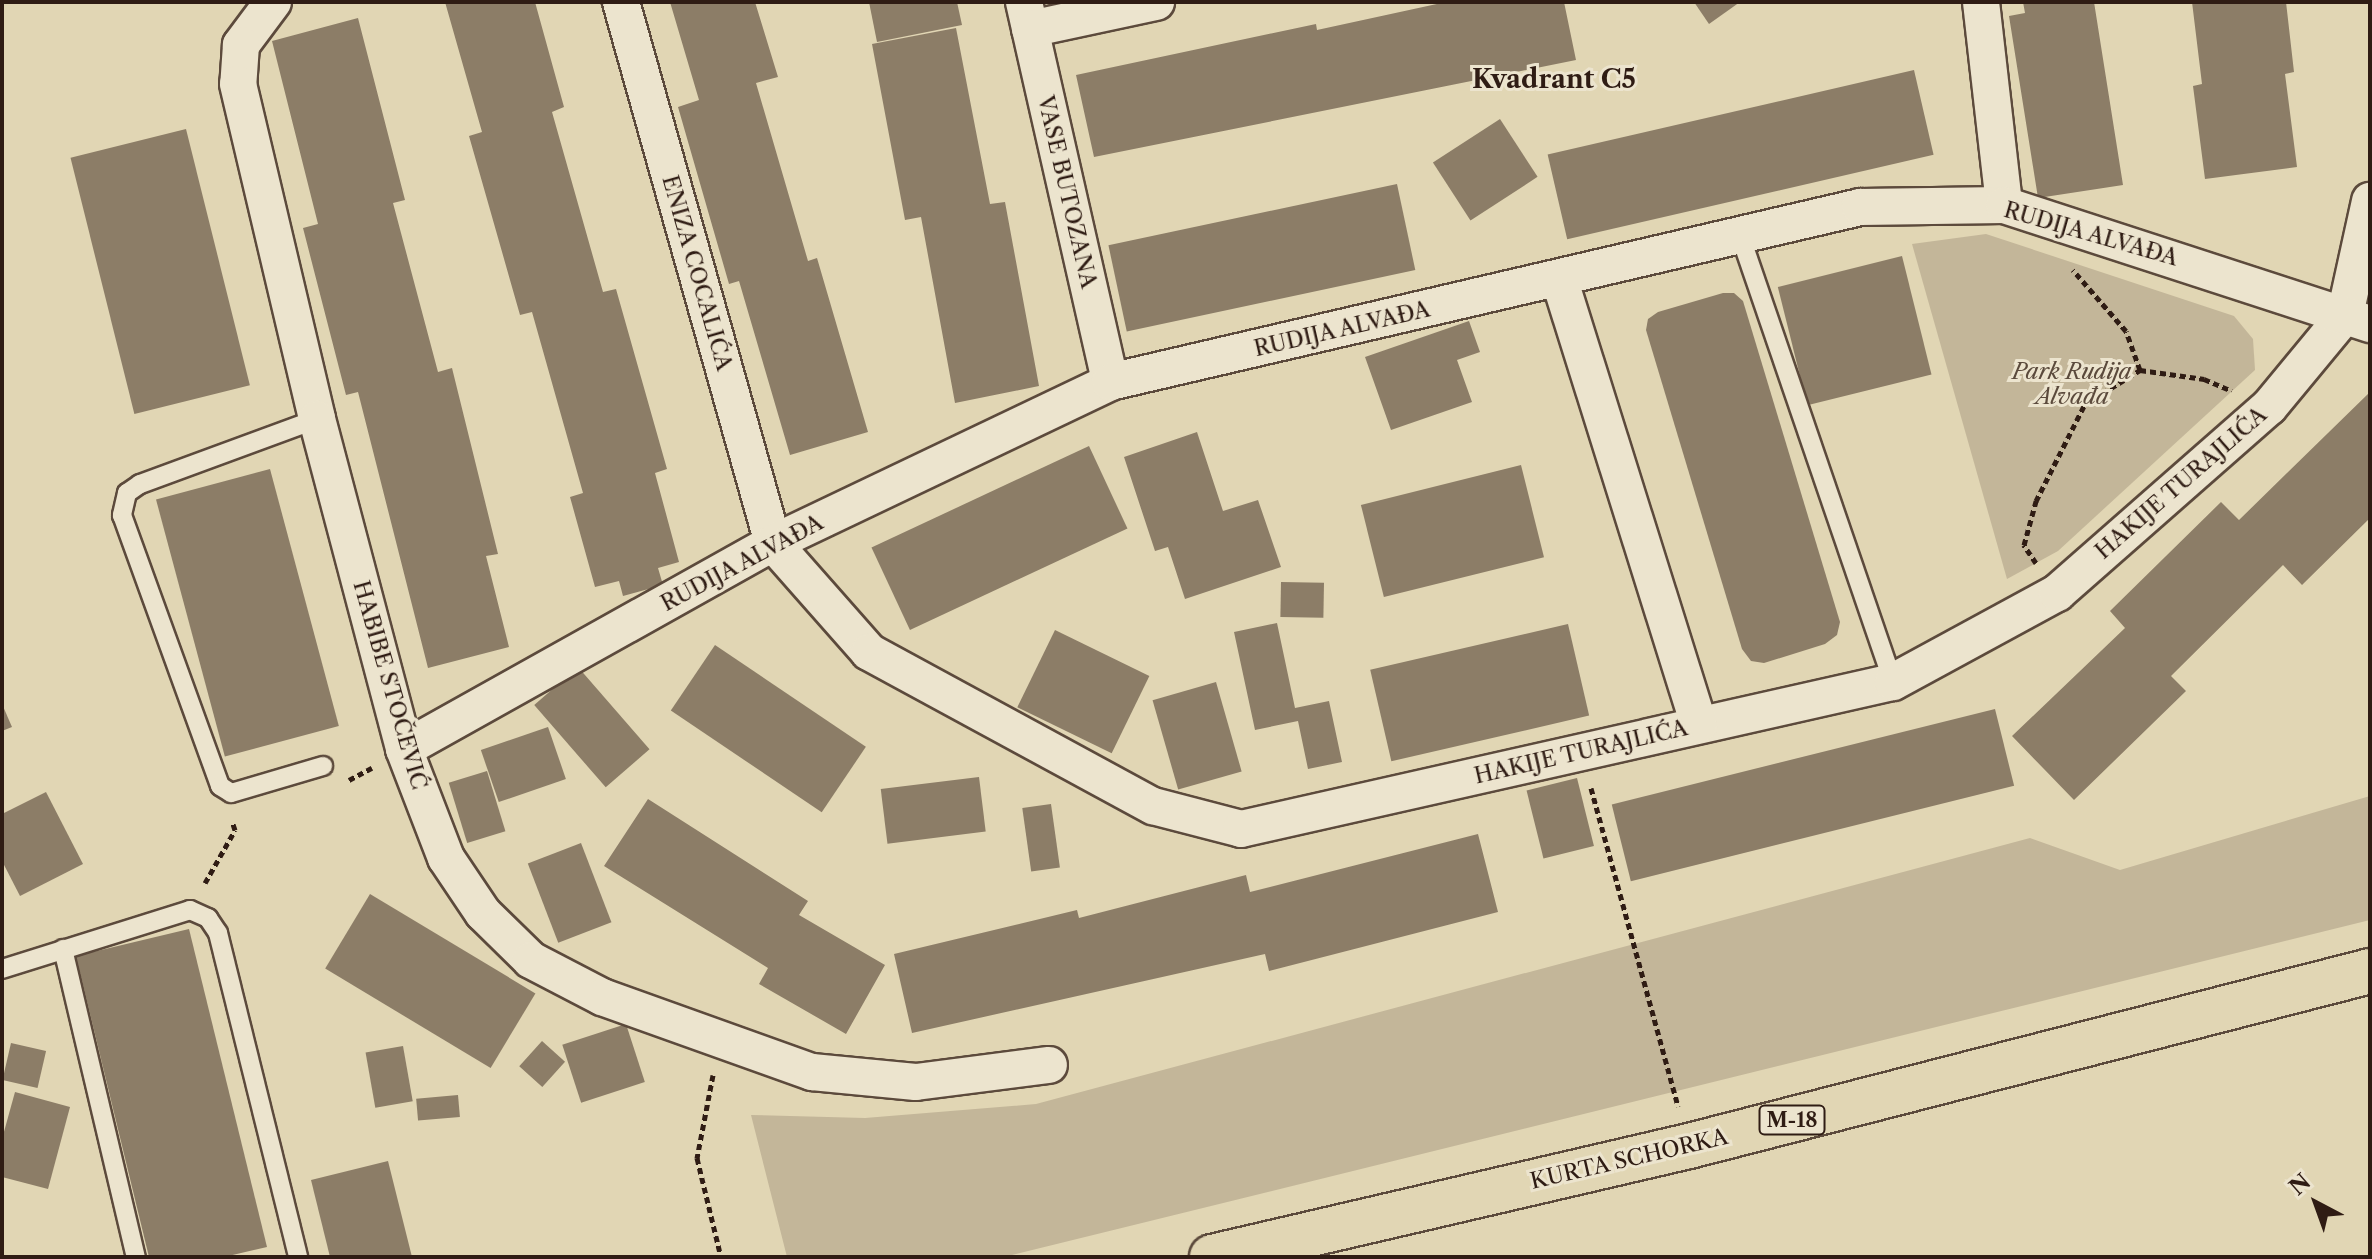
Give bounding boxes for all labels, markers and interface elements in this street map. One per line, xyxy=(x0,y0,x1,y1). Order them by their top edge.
district label: Kvadrant C5 xyxy=(1472,64,1636,96)
street label: VASE BUTOZANA xyxy=(1032,93,1102,291)
street label: ENIZA COCALIĆA xyxy=(656,172,738,374)
street label: RUDIJA ALVAĐA xyxy=(2000,196,2182,272)
street label: RUDIJA ALVAĐA xyxy=(1251,296,1433,362)
park label: Park Rudija Alvađa xyxy=(2012,358,2132,410)
street label: HAKIJE TURAJLIĆA xyxy=(2090,401,2272,565)
street label: RUDIJA ALVAĐA xyxy=(656,509,828,617)
street label: HABIBE STOČEVIĆ xyxy=(348,578,432,792)
street label: HAKIJE TURAJLIĆA xyxy=(1471,715,1691,789)
road number: M-18 xyxy=(1758,1104,1826,1136)
street label: KURTA SCHORKA xyxy=(1527,1123,1731,1195)
north arrow xyxy=(2276,1163,2356,1243)
text: N xyxy=(2284,1168,2316,1201)

